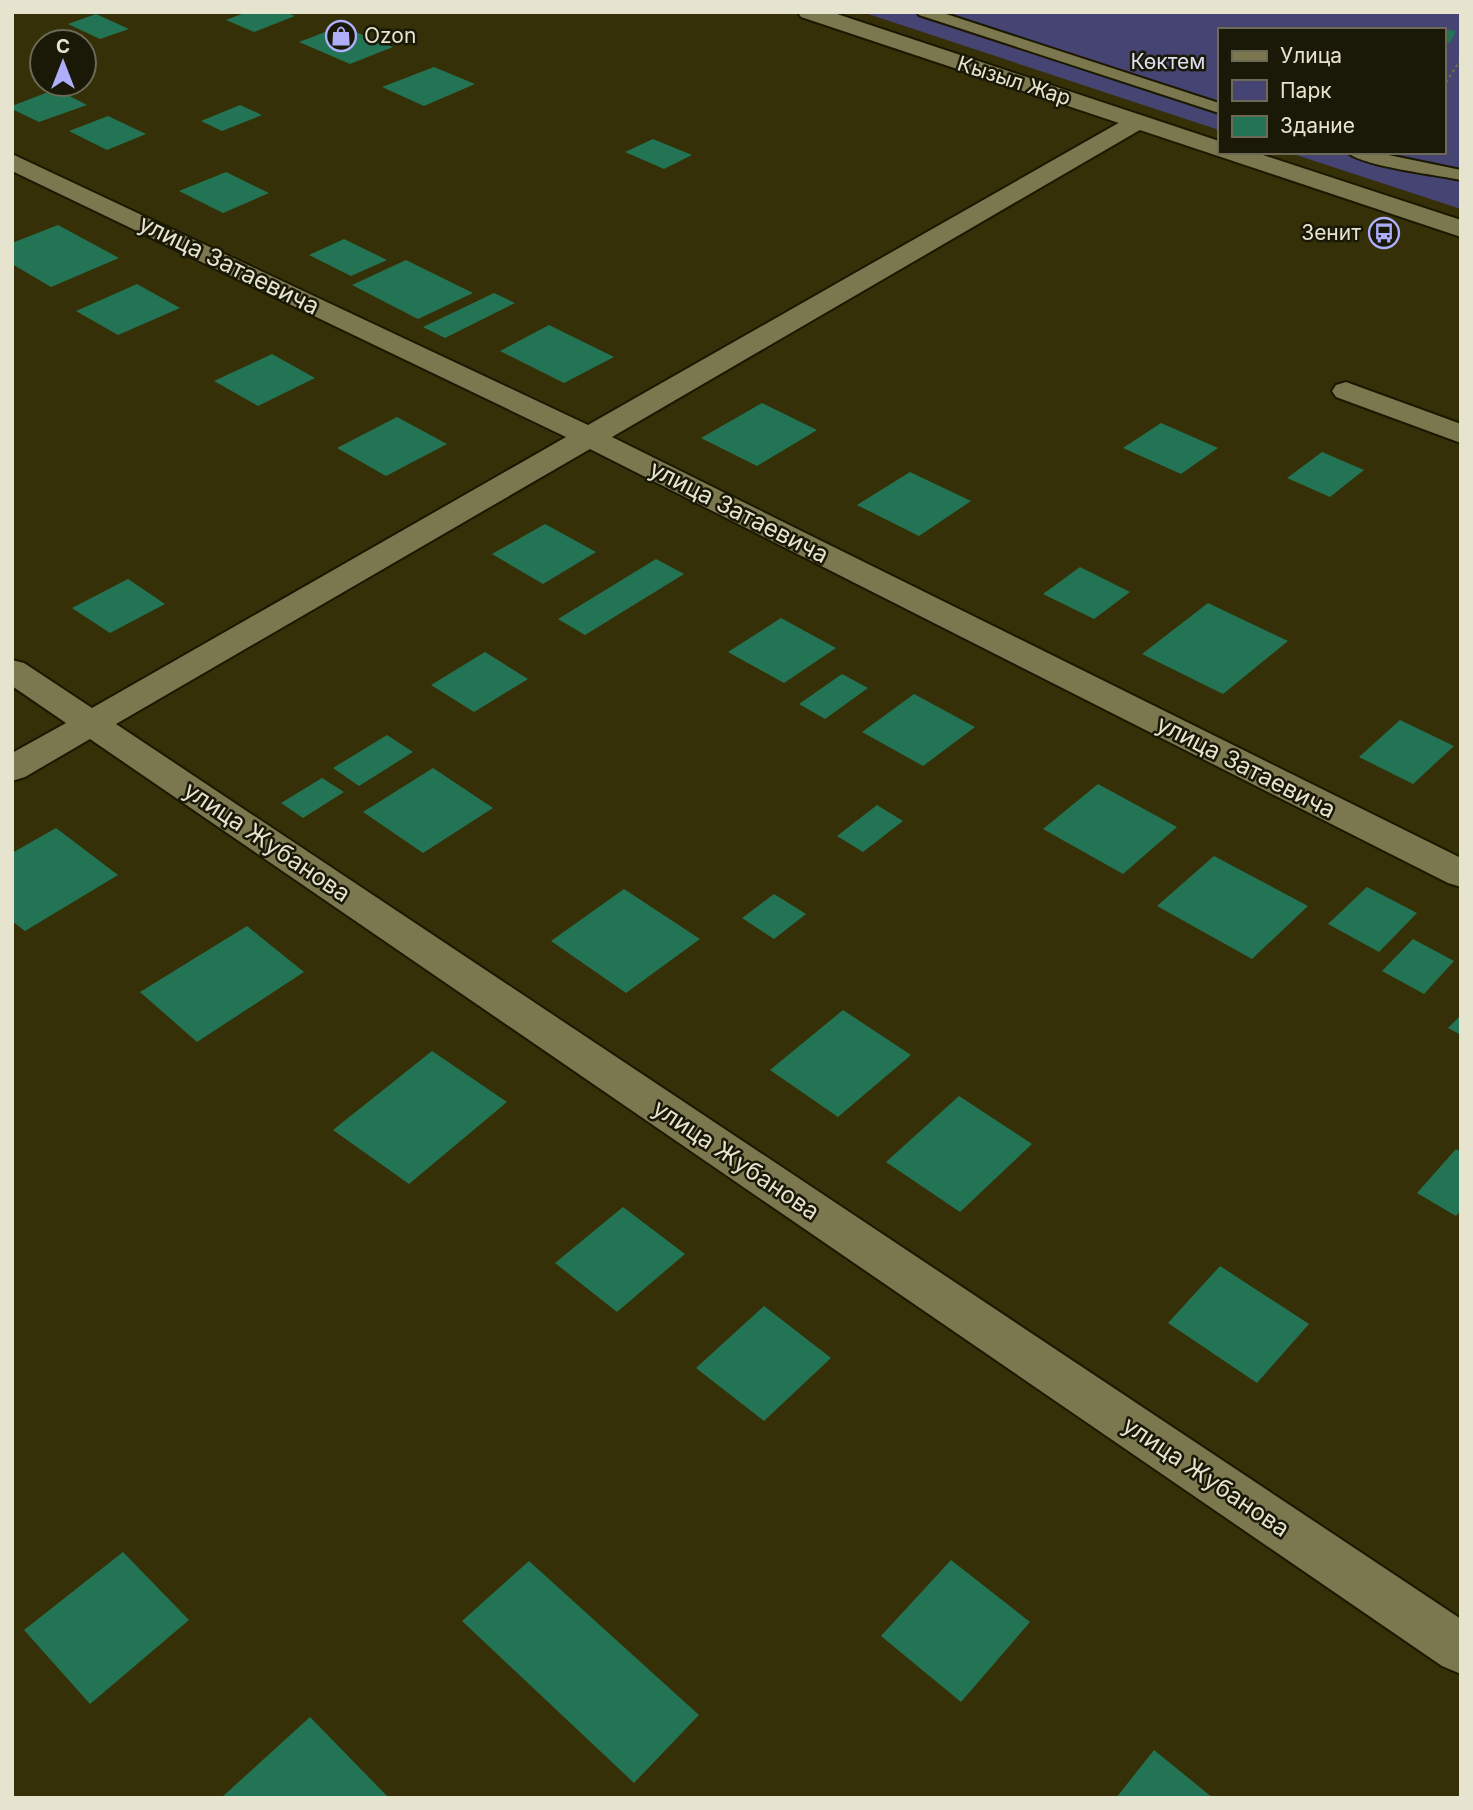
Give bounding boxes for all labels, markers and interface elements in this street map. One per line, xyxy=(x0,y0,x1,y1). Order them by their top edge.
shop icon: Ozon xyxy=(324,19,358,53)
place label: Ozon xyxy=(364,23,416,48)
north arrow xyxy=(28,28,98,98)
legend xyxy=(1218,28,1445,154)
text: С xyxy=(56,35,70,58)
text: Улица xyxy=(1280,43,1342,68)
park label: Көктем xyxy=(1130,49,1206,74)
street label: Кызыл Жар xyxy=(954,51,1074,111)
text: Парк xyxy=(1280,78,1332,103)
text: Здание xyxy=(1280,113,1355,138)
street label: улица Затаевича xyxy=(134,208,324,321)
bus stop icon: Зенит xyxy=(1367,216,1401,250)
place label: Зенит xyxy=(1301,220,1361,245)
street label: улица Затаевича xyxy=(645,454,834,569)
street label: улица Затаевича xyxy=(1152,709,1341,824)
street label: улица Жубанова xyxy=(178,775,356,908)
street label: улица Жубанова xyxy=(647,1093,825,1226)
street label: улица Жубанова xyxy=(1117,1410,1295,1543)

